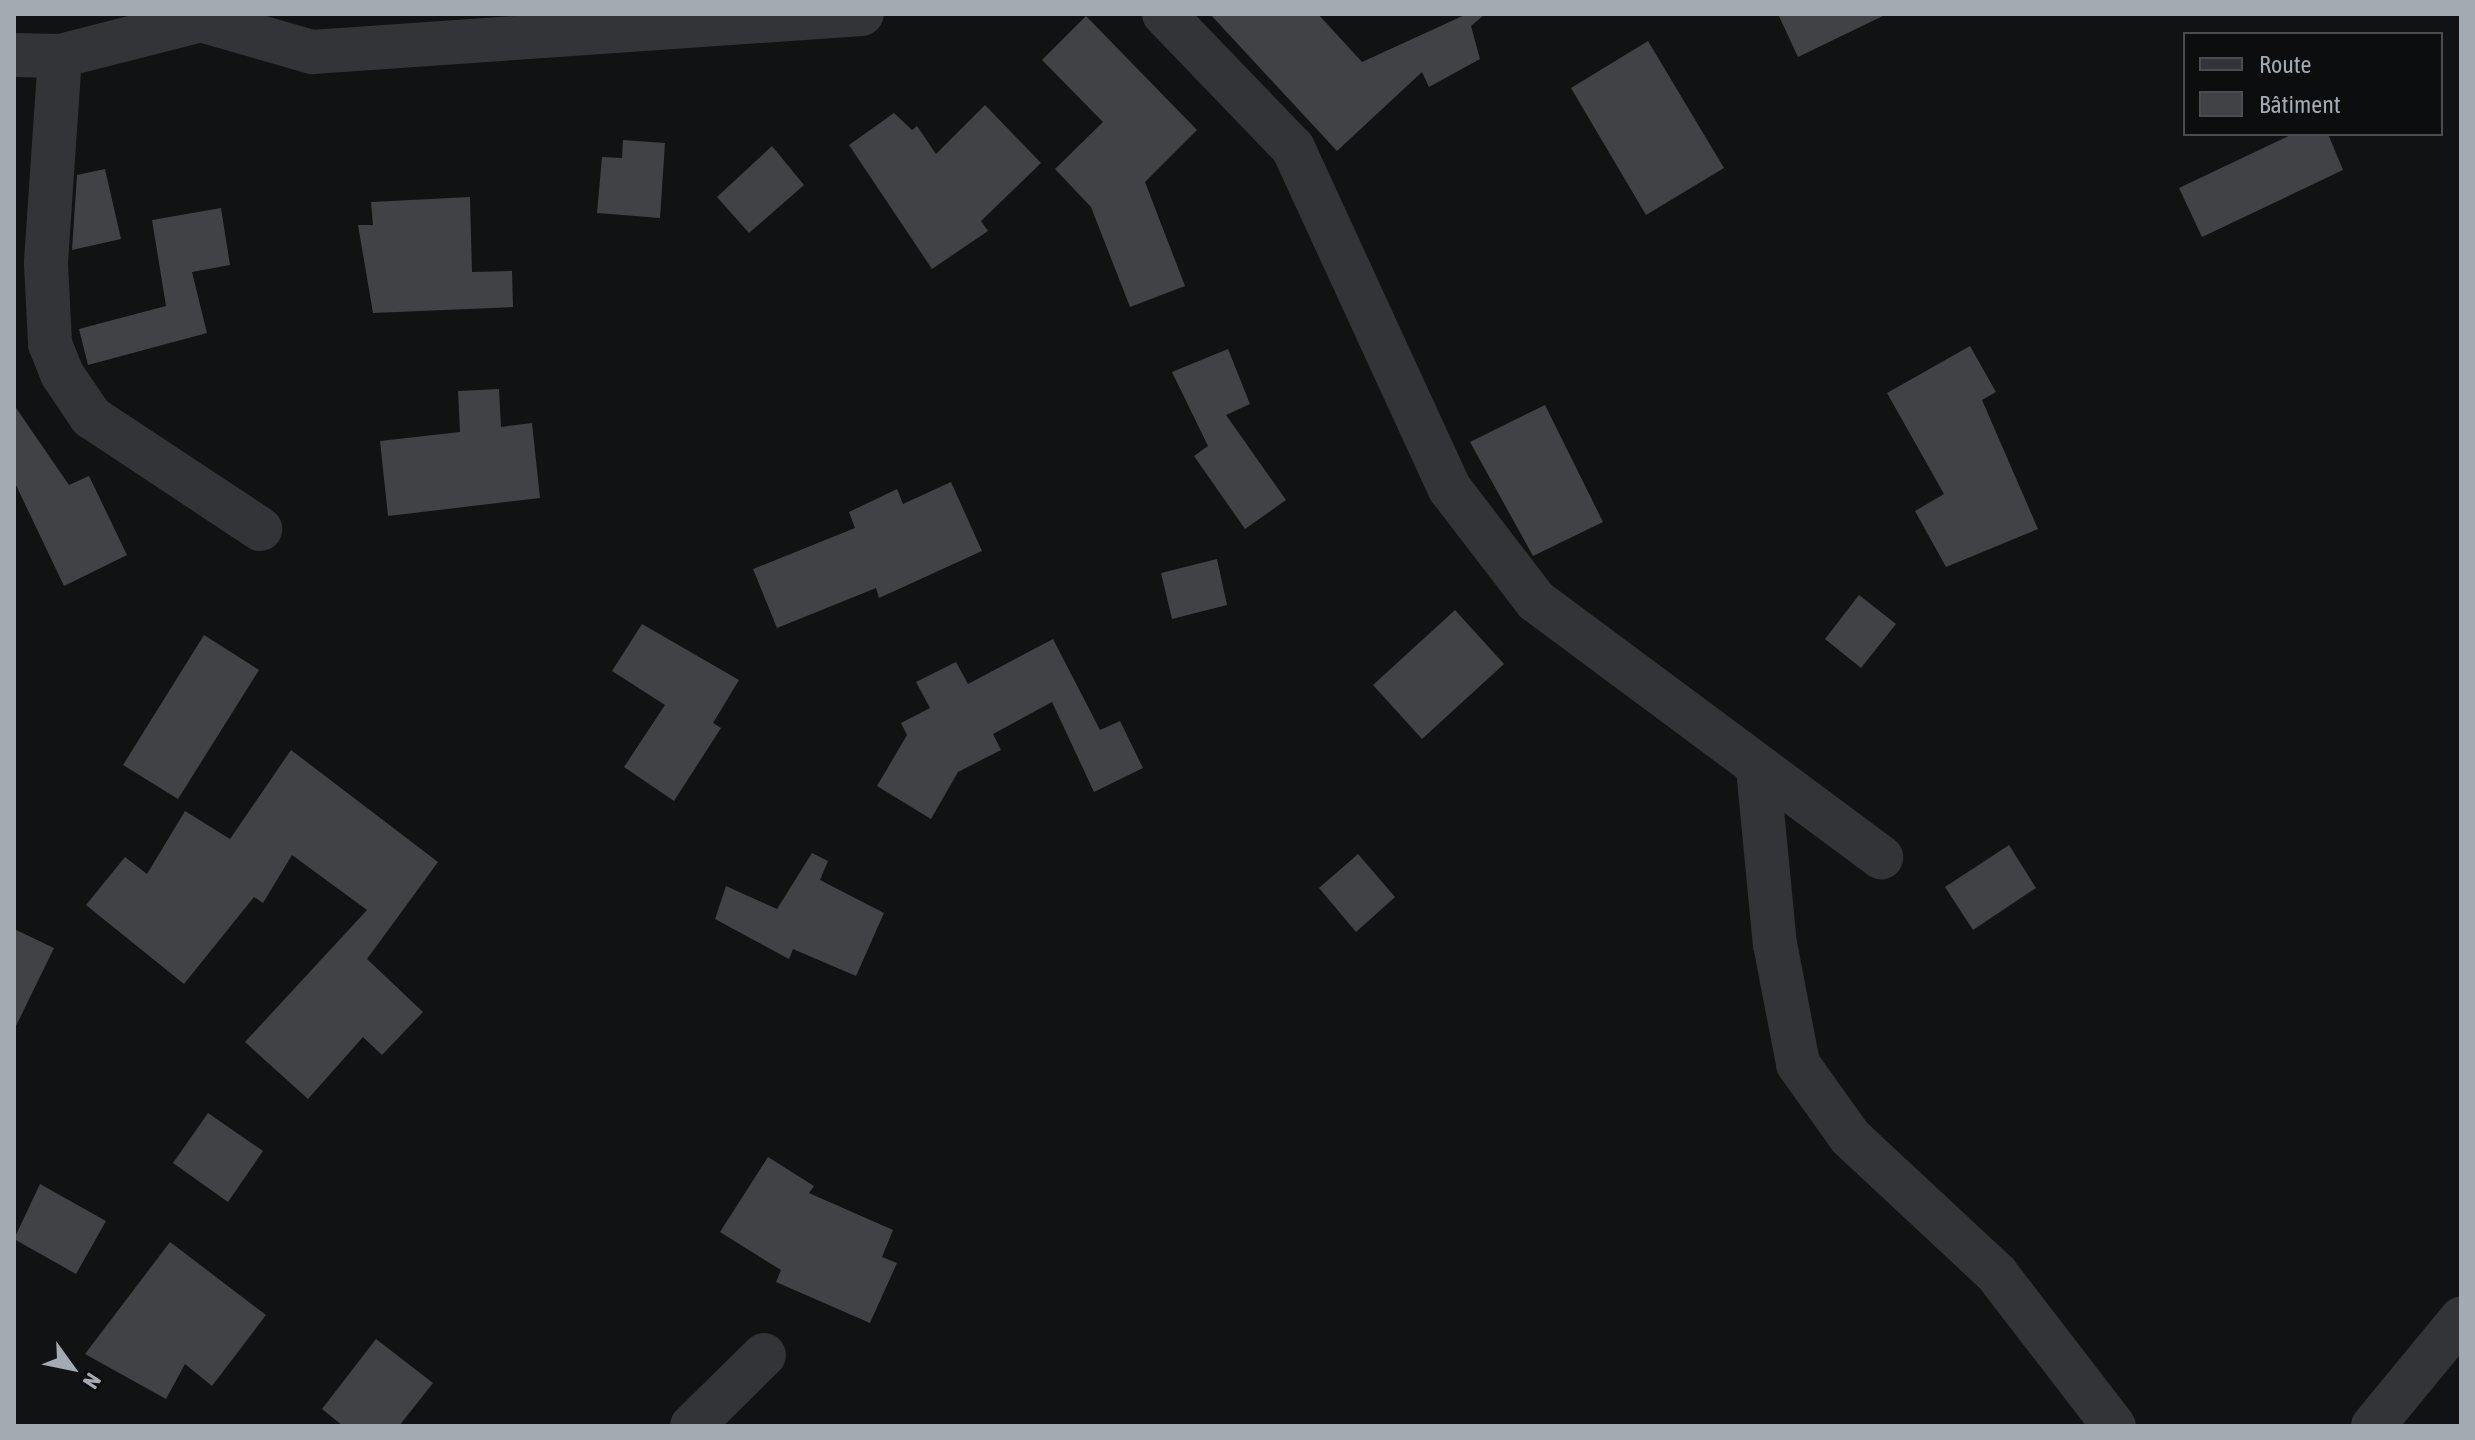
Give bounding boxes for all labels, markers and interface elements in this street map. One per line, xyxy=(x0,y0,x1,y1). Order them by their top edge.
legend xyxy=(2183,32,2443,136)
text: Route xyxy=(2259,51,2311,78)
text: Bâtiment xyxy=(2259,91,2341,118)
north arrow xyxy=(32,1328,112,1408)
text: N xyxy=(78,1369,107,1394)

